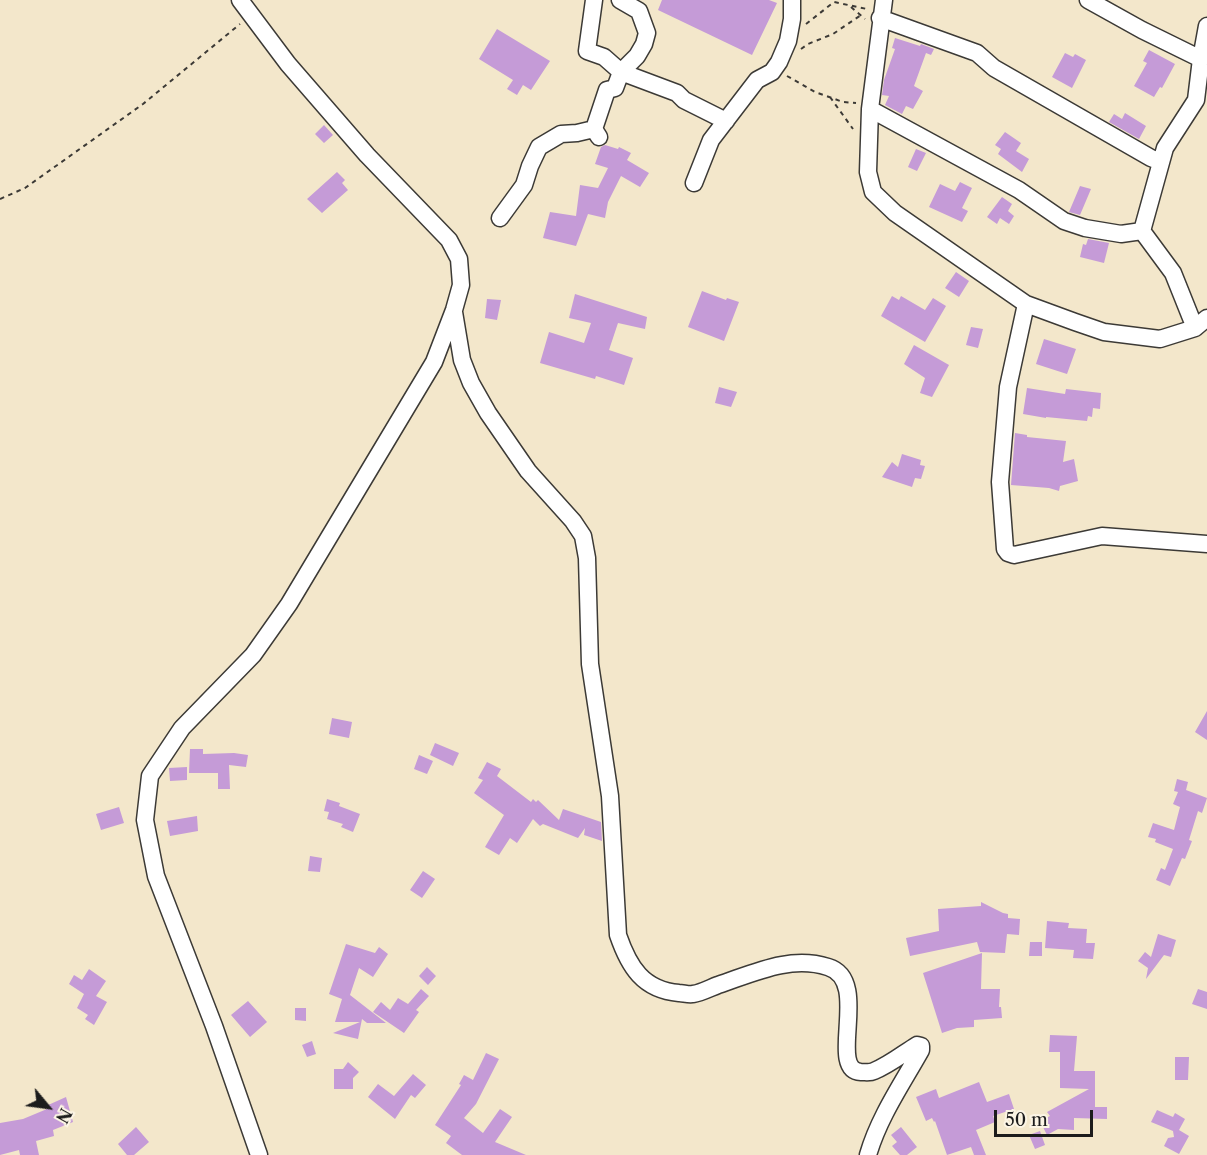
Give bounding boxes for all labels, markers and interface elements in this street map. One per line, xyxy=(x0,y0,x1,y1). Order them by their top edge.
north arrow xyxy=(18,1077,78,1137)
scale bar xyxy=(997,1098,1096,1136)
text: N xyxy=(52,1105,76,1127)
text: 50 m xyxy=(1005,1109,1048,1131)

